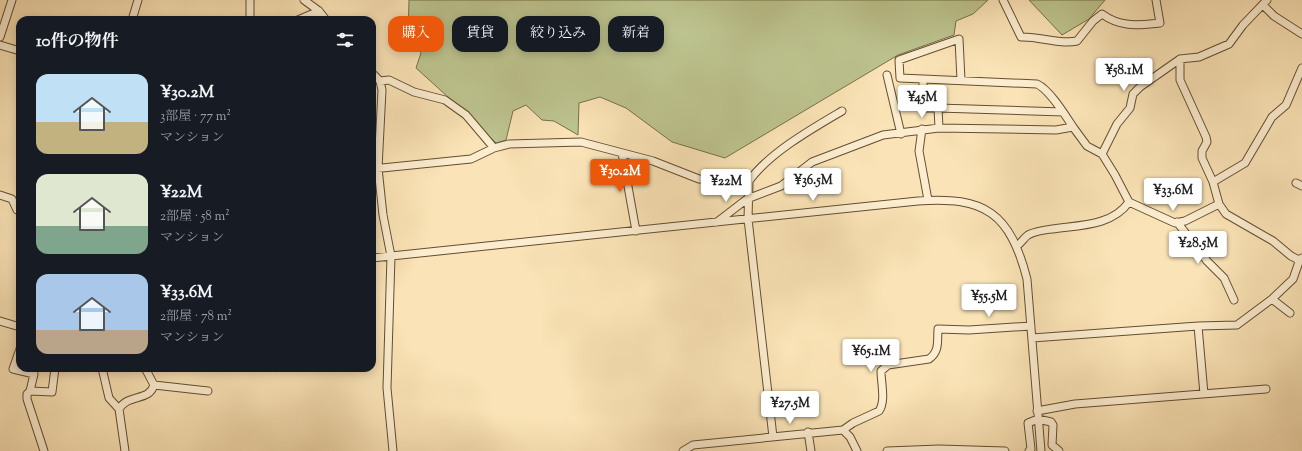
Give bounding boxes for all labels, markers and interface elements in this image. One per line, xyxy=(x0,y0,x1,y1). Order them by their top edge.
chip: 購入 xyxy=(388,16,444,52)
chip: 賃貸 xyxy=(452,16,508,52)
chip: 絞り込み xyxy=(516,16,600,52)
chip: 新着 xyxy=(608,16,664,52)
icon: filters xyxy=(334,29,356,51)
text: 10件の物件 xyxy=(36,30,119,54)
pin: ¥58.1M xyxy=(1091,58,1157,92)
text: ¥58.1M xyxy=(1105,62,1143,80)
text: ¥30.2M xyxy=(160,81,214,105)
pin: ¥45M xyxy=(898,85,946,119)
text: ¥45M xyxy=(907,89,937,107)
icon: home xyxy=(68,90,116,138)
text: 3部屋 · 77 m² xyxy=(160,108,231,126)
text: マンション xyxy=(160,129,224,147)
pin: ¥30.2M xyxy=(587,159,653,193)
text: ¥30.2M xyxy=(599,163,641,181)
pin: ¥36.5M xyxy=(780,168,846,202)
pin: ¥22M xyxy=(702,169,750,203)
text: ¥36.5M xyxy=(793,172,833,190)
text: ¥22M xyxy=(710,173,742,191)
pin: ¥33.6M xyxy=(1140,178,1206,212)
text: ¥22M xyxy=(160,181,202,205)
text: ¥33.6M xyxy=(1153,182,1193,200)
icon: home xyxy=(68,190,116,238)
text: 2部屋 · 58 m² xyxy=(160,208,230,226)
text: マンション xyxy=(160,229,224,247)
pin: ¥28.5M xyxy=(1165,231,1231,265)
text: ¥28.5M xyxy=(1178,235,1218,253)
text: ¥33.6M xyxy=(160,281,213,305)
pin: ¥55.5M xyxy=(956,284,1022,318)
text: ¥55.5M xyxy=(970,288,1008,306)
icon: home xyxy=(68,290,116,338)
text: 2部屋 · 78 m² xyxy=(160,308,232,326)
text: マンション xyxy=(160,329,224,347)
pin: ¥65.1M xyxy=(838,339,904,373)
text: ¥65.1M xyxy=(851,343,891,361)
pin: ¥27.5M xyxy=(757,391,823,425)
text: ¥27.5M xyxy=(770,395,810,413)

